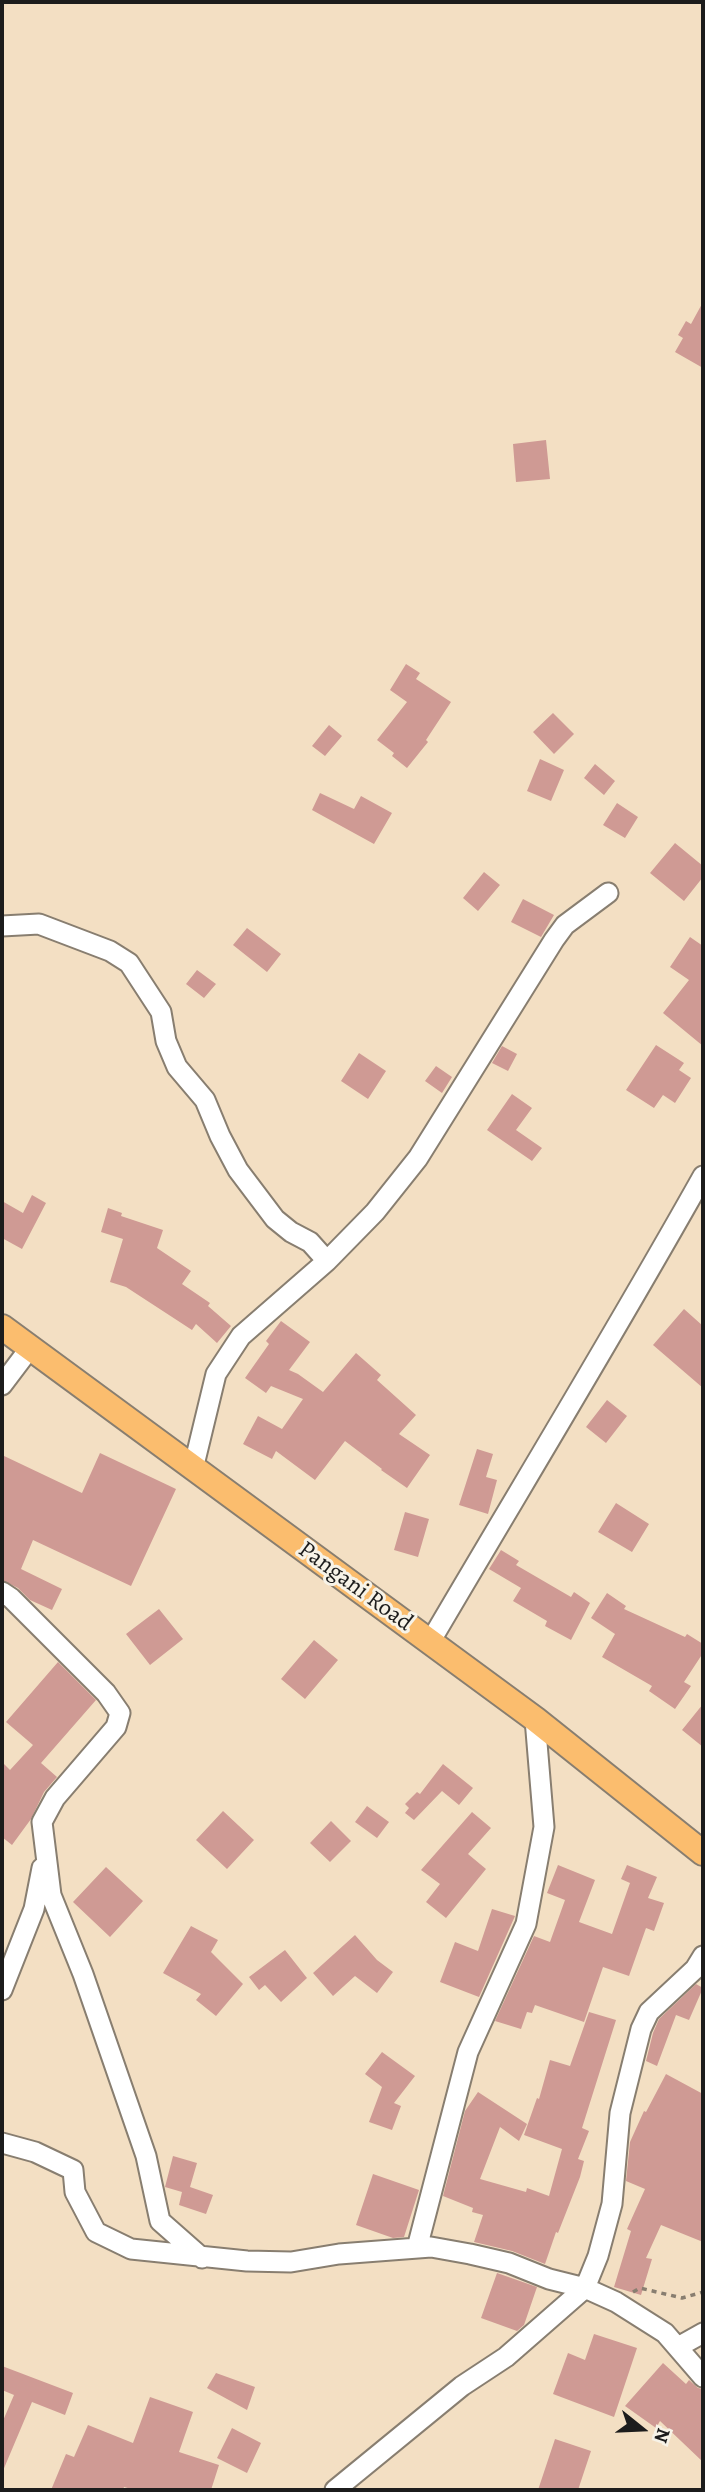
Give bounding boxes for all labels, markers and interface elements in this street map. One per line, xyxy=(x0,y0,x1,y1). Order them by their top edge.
street label: Pangani Road xyxy=(292,1536,418,1638)
north arrow xyxy=(607,2394,677,2464)
text: N xyxy=(647,2425,676,2446)

